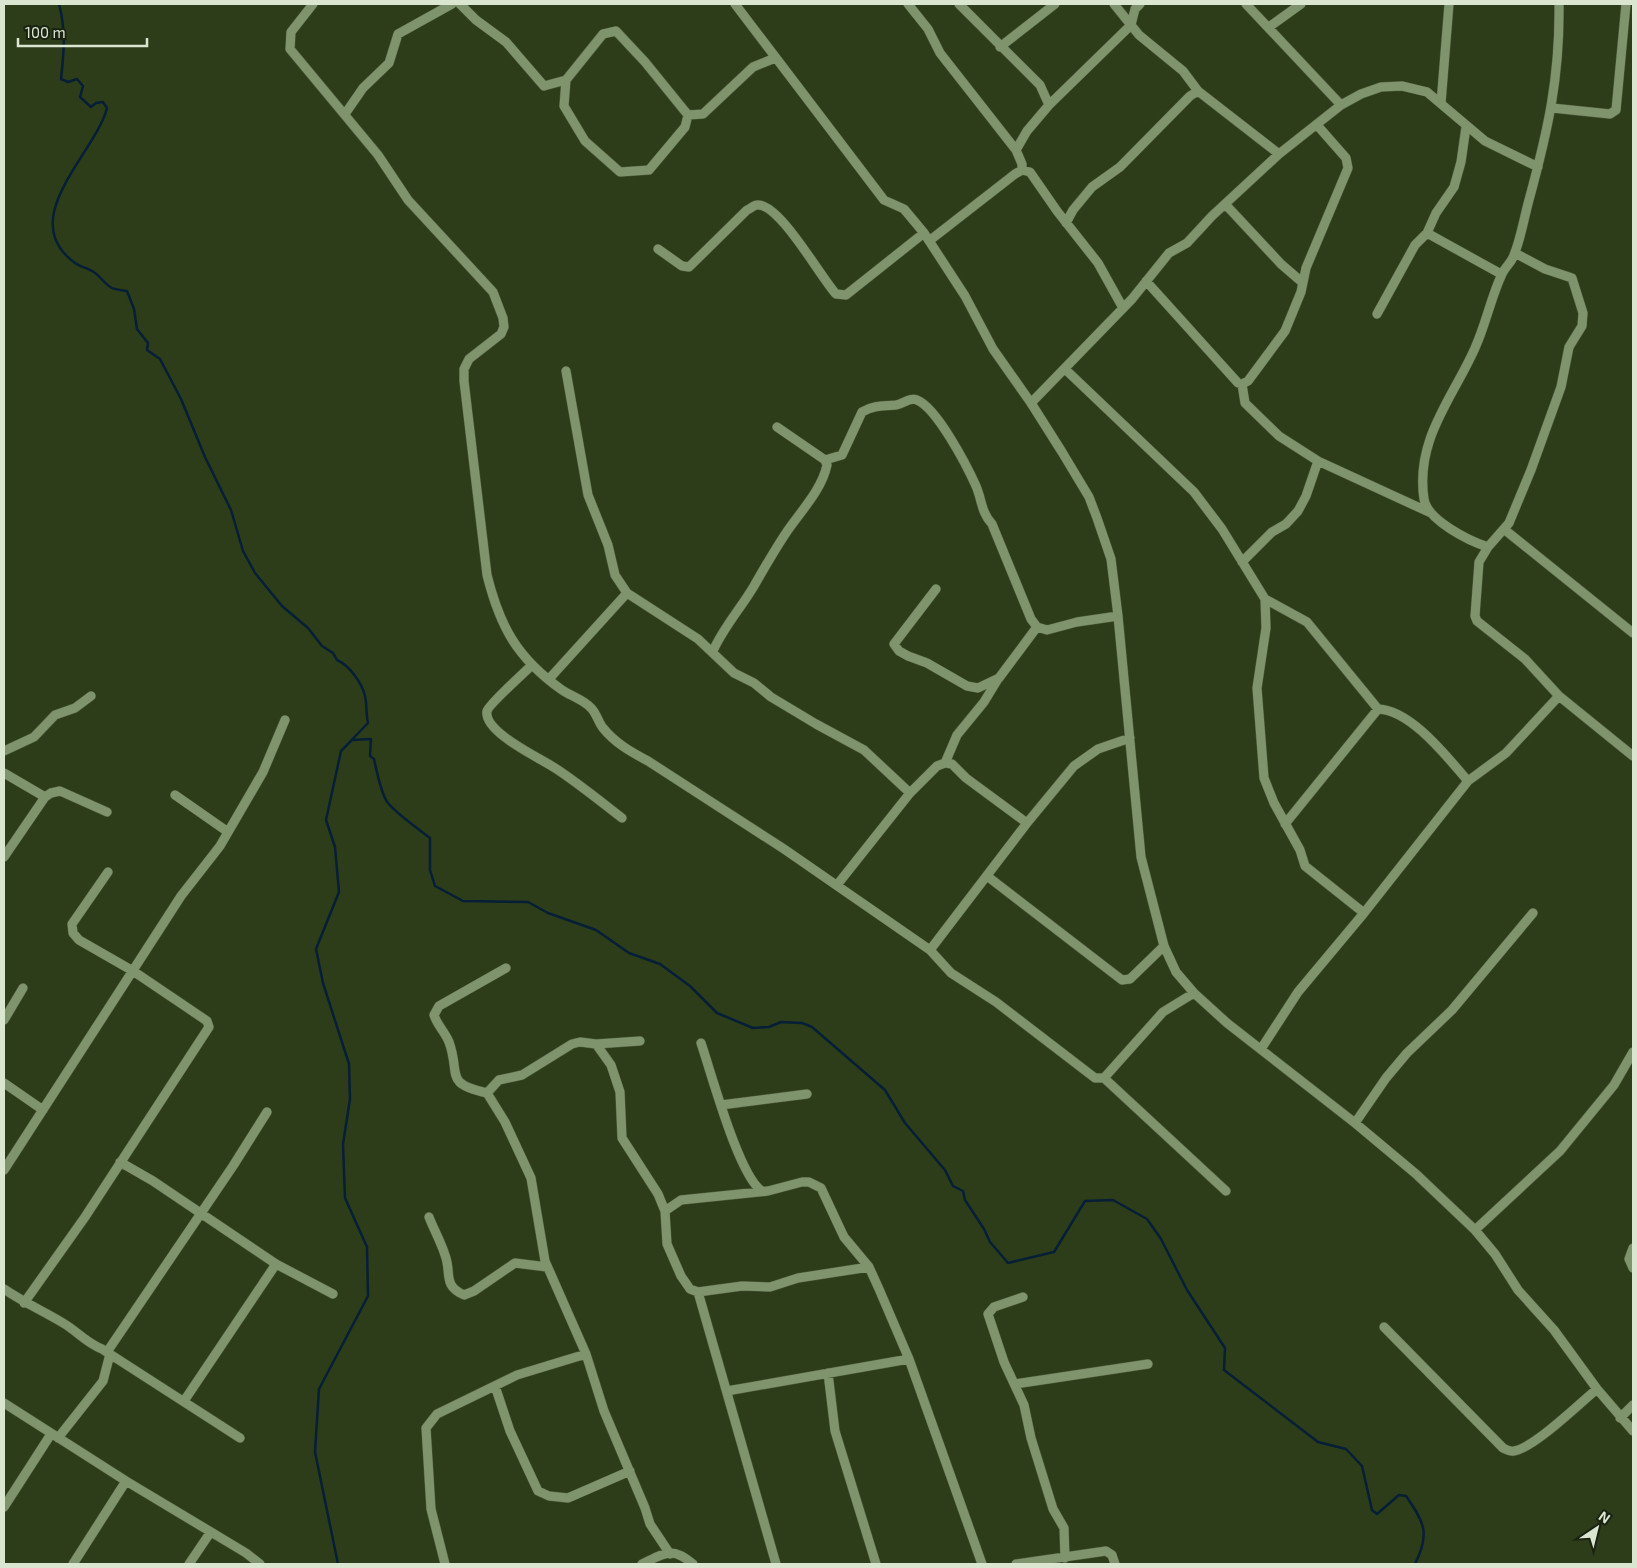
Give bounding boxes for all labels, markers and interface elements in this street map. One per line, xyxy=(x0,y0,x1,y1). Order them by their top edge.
scale bar xyxy=(18,15,146,47)
text: 100 m xyxy=(25,23,66,41)
north arrow xyxy=(1572,1503,1622,1553)
text: N xyxy=(1596,1507,1614,1527)

